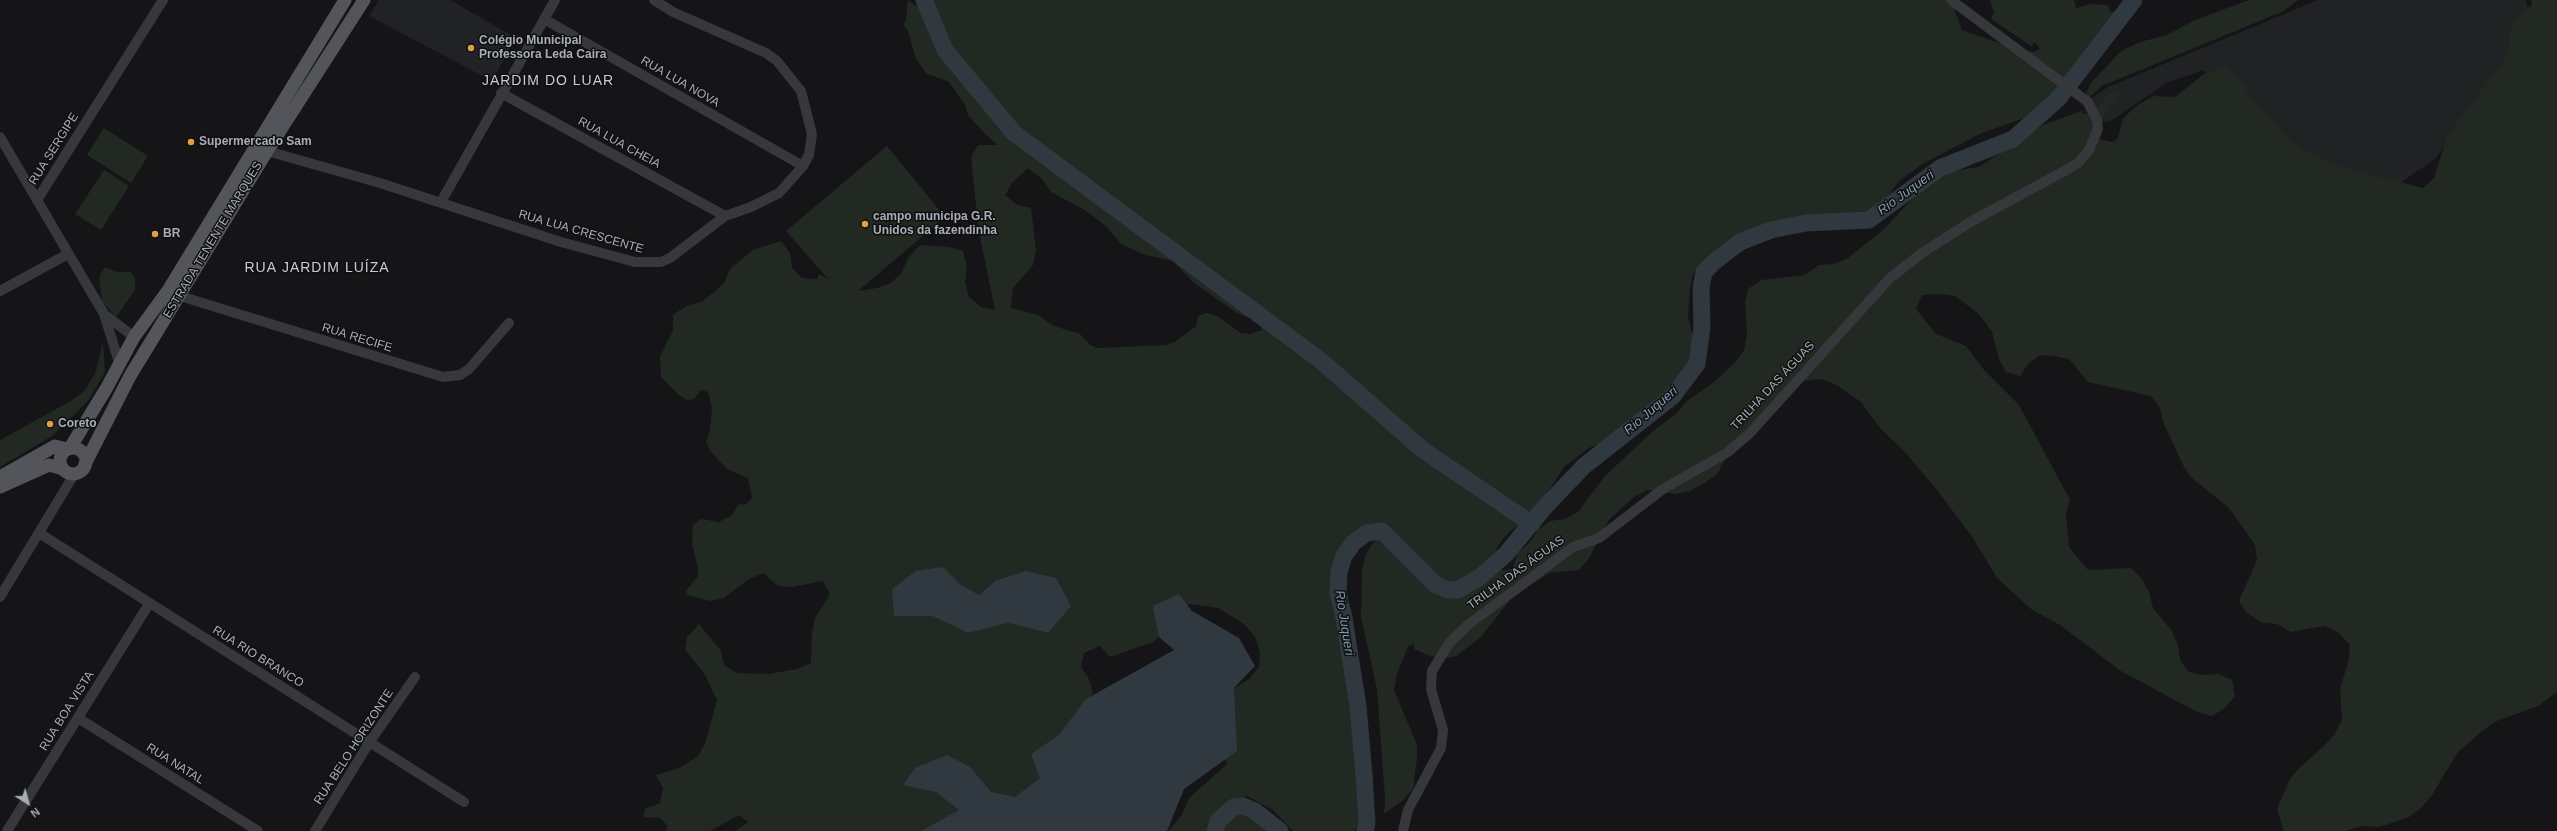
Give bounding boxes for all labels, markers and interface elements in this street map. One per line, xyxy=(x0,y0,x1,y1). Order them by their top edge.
place label: Colégio Municipal Professora Leda Caira xyxy=(479,34,606,62)
marker: Colégio Municipal Professora Leda Caira xyxy=(466,43,476,53)
street label: RUA LUA NOVA xyxy=(638,54,722,110)
district label: JARDIM DO LUAR xyxy=(482,73,614,89)
street label: RUA SERGIPE xyxy=(26,110,82,188)
street label: RUA LUA CHEIA xyxy=(575,114,663,172)
place label: Supermercado Sam xyxy=(199,135,312,149)
marker: Supermercado Sam xyxy=(186,137,196,147)
street label: ESTRADA TENENTE MARQUES xyxy=(160,159,266,321)
water label: Rio Juqueri xyxy=(1875,167,1937,219)
street label: RUA LUA CRESCENTE xyxy=(517,207,645,257)
place label: campo municipa G.R. Unidos da fazendinha xyxy=(873,210,997,238)
marker: campo municipa G.R. Unidos da fazendinha xyxy=(860,219,870,229)
place label: BR xyxy=(163,227,180,241)
marker: BR xyxy=(150,229,160,239)
district label: RUA JARDIM LUÍZA xyxy=(244,260,390,276)
street label: RUA RECIFE xyxy=(320,320,394,356)
street label: TRILHA DAS ÁGUAS xyxy=(1728,339,1818,433)
water label: Rio Juqueri xyxy=(1621,384,1681,438)
place label: Coreto xyxy=(58,417,97,431)
marker: Coreto xyxy=(45,419,55,429)
street label: TRILHA DAS ÁGUAS xyxy=(1465,533,1567,613)
water label: Rio Juqueri xyxy=(1331,589,1357,657)
street label: RUA RIO BRANCO xyxy=(210,623,306,691)
street label: RUA BOA VISTA xyxy=(37,669,97,753)
street label: RUA BELO HORIZONTE xyxy=(311,687,397,807)
street label: RUA NATAL xyxy=(143,741,207,787)
north arrow xyxy=(8,783,48,823)
text: N xyxy=(28,805,42,820)

